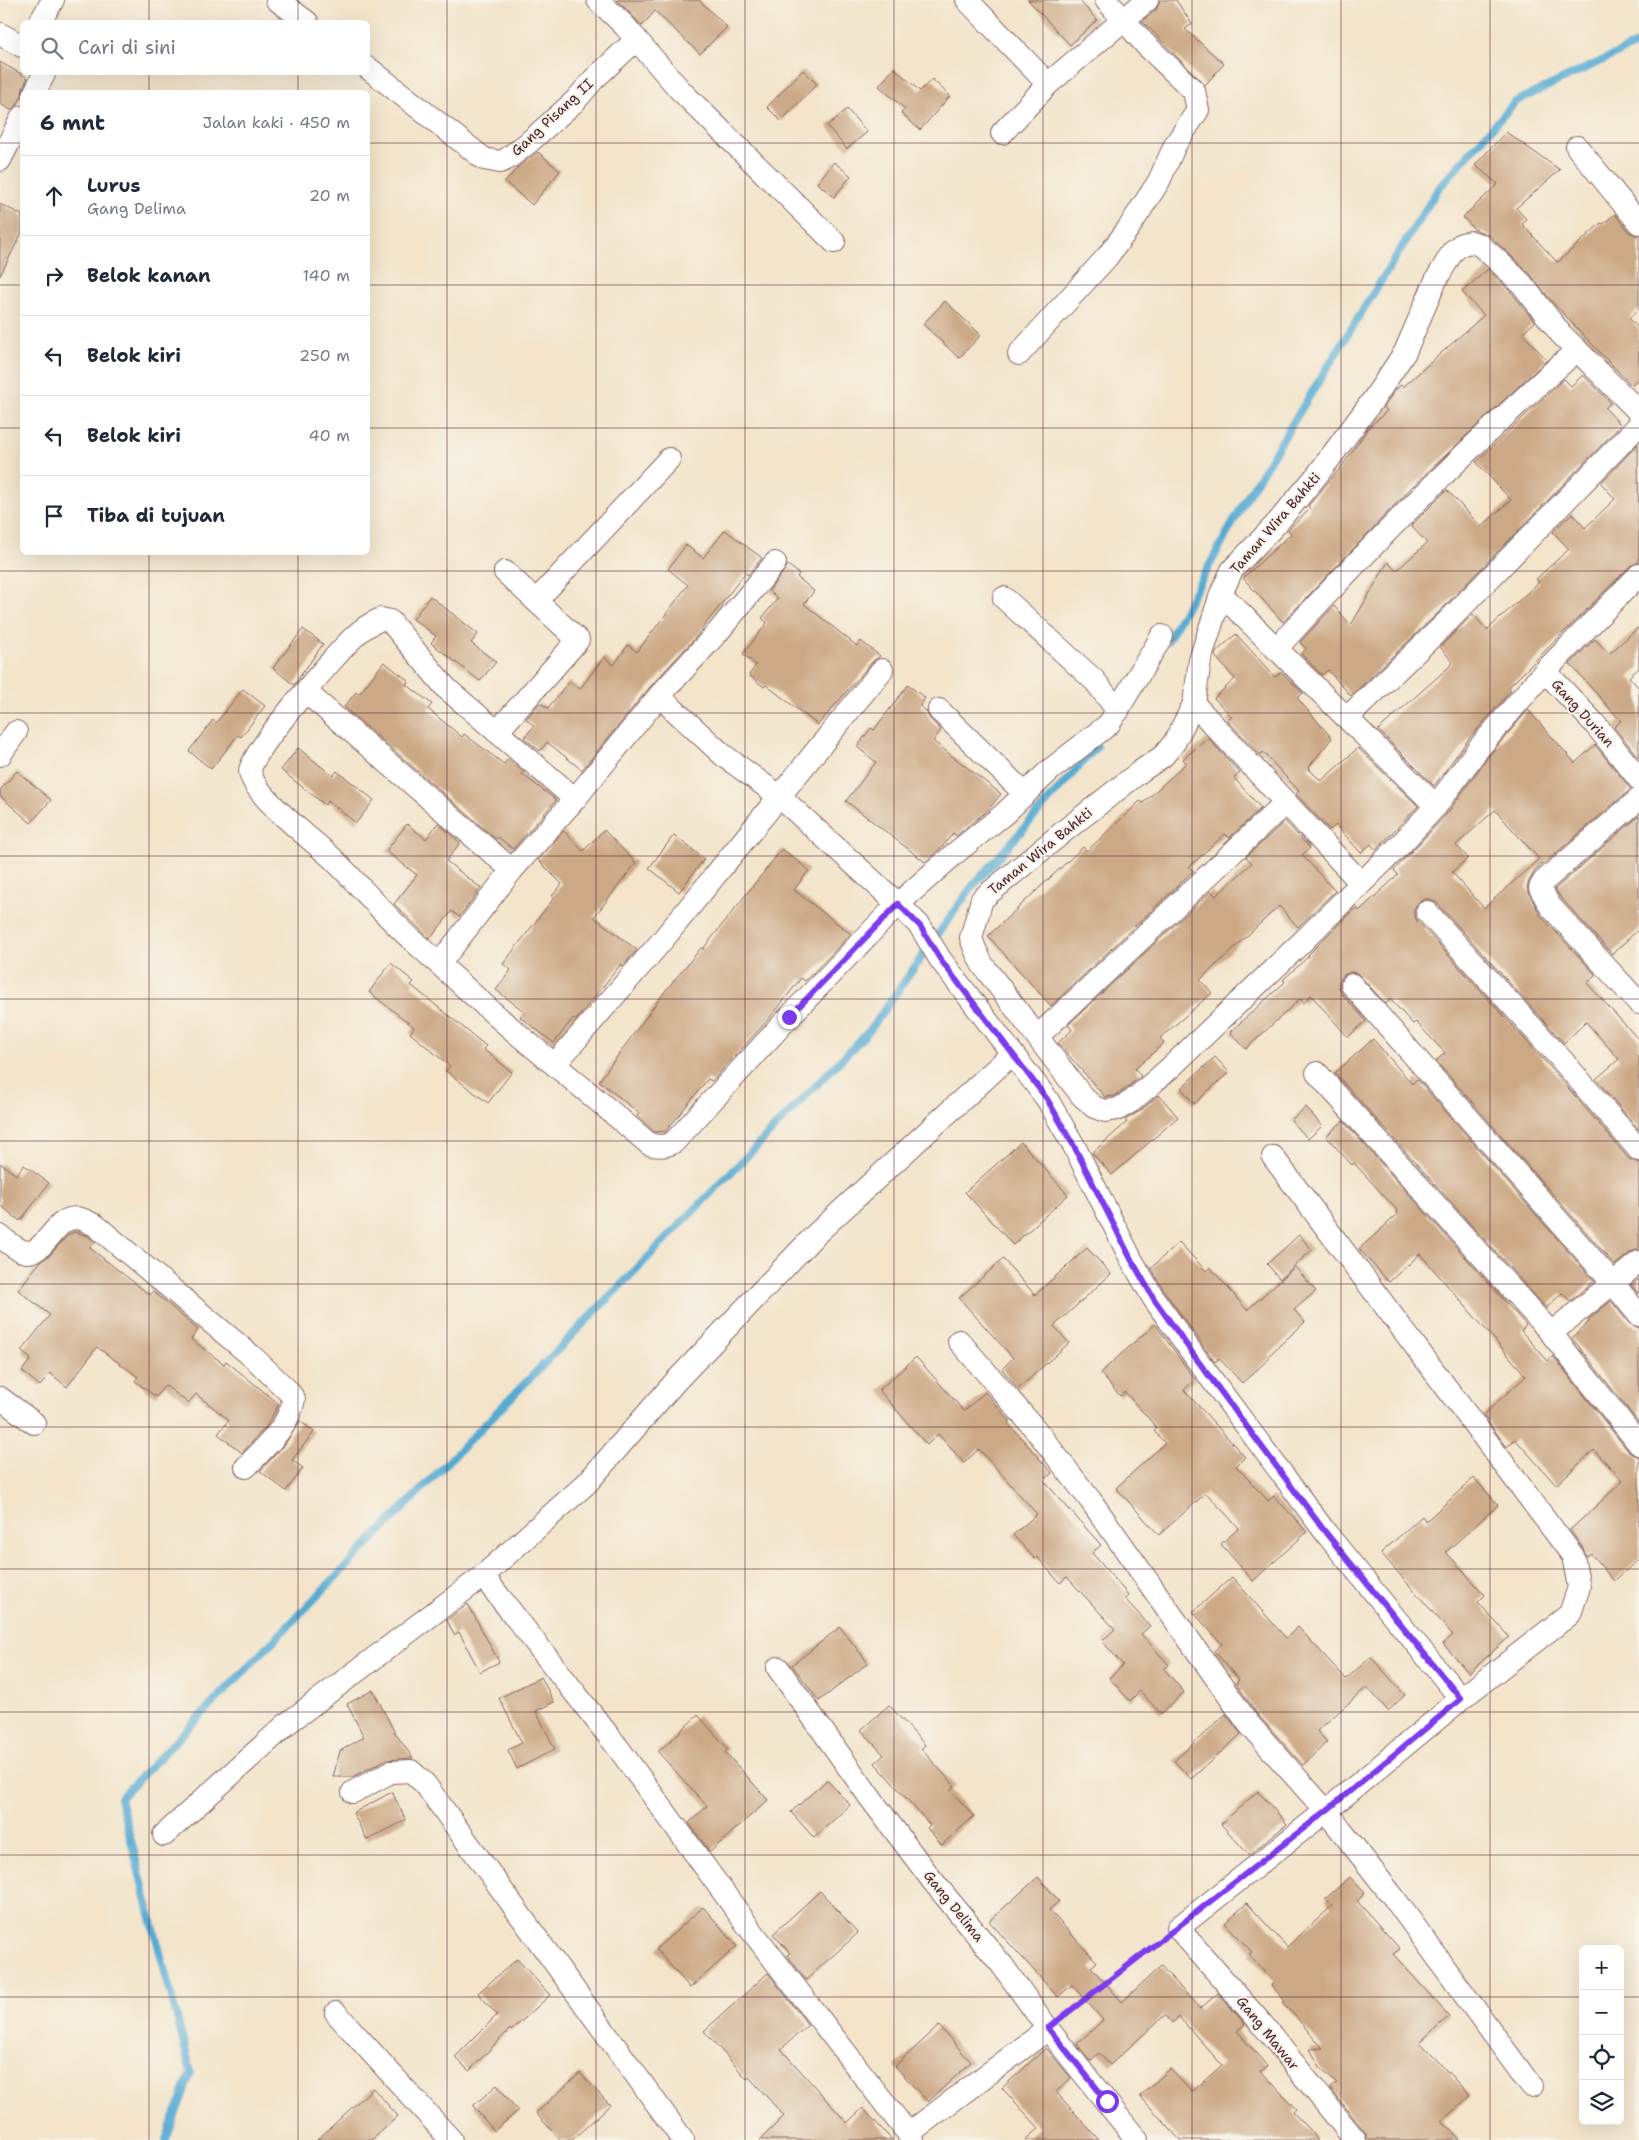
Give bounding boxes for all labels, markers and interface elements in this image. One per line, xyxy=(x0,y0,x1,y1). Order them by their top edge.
search box xyxy=(20,20,370,75)
icon: search xyxy=(38,34,66,62)
text: Cari di sini xyxy=(78,35,176,60)
street label: Gang Pisang II xyxy=(507,74,597,160)
text: 6 mnt xyxy=(40,109,105,137)
text: Jalan kaki · 450 m xyxy=(202,112,350,133)
text: Lurus xyxy=(87,173,141,198)
icon: ahead xyxy=(40,182,68,210)
text: 20 m xyxy=(309,185,350,206)
text: Gang Delima xyxy=(87,198,186,219)
icon: right xyxy=(40,262,68,290)
text: Belok kanan xyxy=(87,263,211,288)
text: 140 m xyxy=(303,265,350,286)
icon: left xyxy=(40,342,68,370)
text: Belok kiri xyxy=(87,343,181,368)
text: 250 m xyxy=(299,345,350,366)
icon: left xyxy=(40,422,68,450)
text: Belok kiri xyxy=(87,423,181,448)
text: 40 m xyxy=(308,425,350,446)
street label: Taman Wira Bahkti xyxy=(1226,468,1324,578)
icon: arrive xyxy=(40,502,68,530)
text: Tiba di tujuan xyxy=(87,503,225,528)
street label: Gang Durian xyxy=(1548,675,1619,751)
street label: Taman Wira Bahkti xyxy=(984,803,1096,899)
route end xyxy=(778,1006,801,1029)
street label: Gang Delima xyxy=(920,1867,988,1946)
map controls xyxy=(1579,1945,1624,2125)
button: + xyxy=(1579,1945,1624,1990)
button: − xyxy=(1579,1990,1624,2035)
street label: Gang Mawar xyxy=(1233,1992,1304,2074)
button: locate xyxy=(1579,2035,1624,2080)
button: layers xyxy=(1579,2080,1624,2125)
route start xyxy=(1096,2090,1119,2113)

